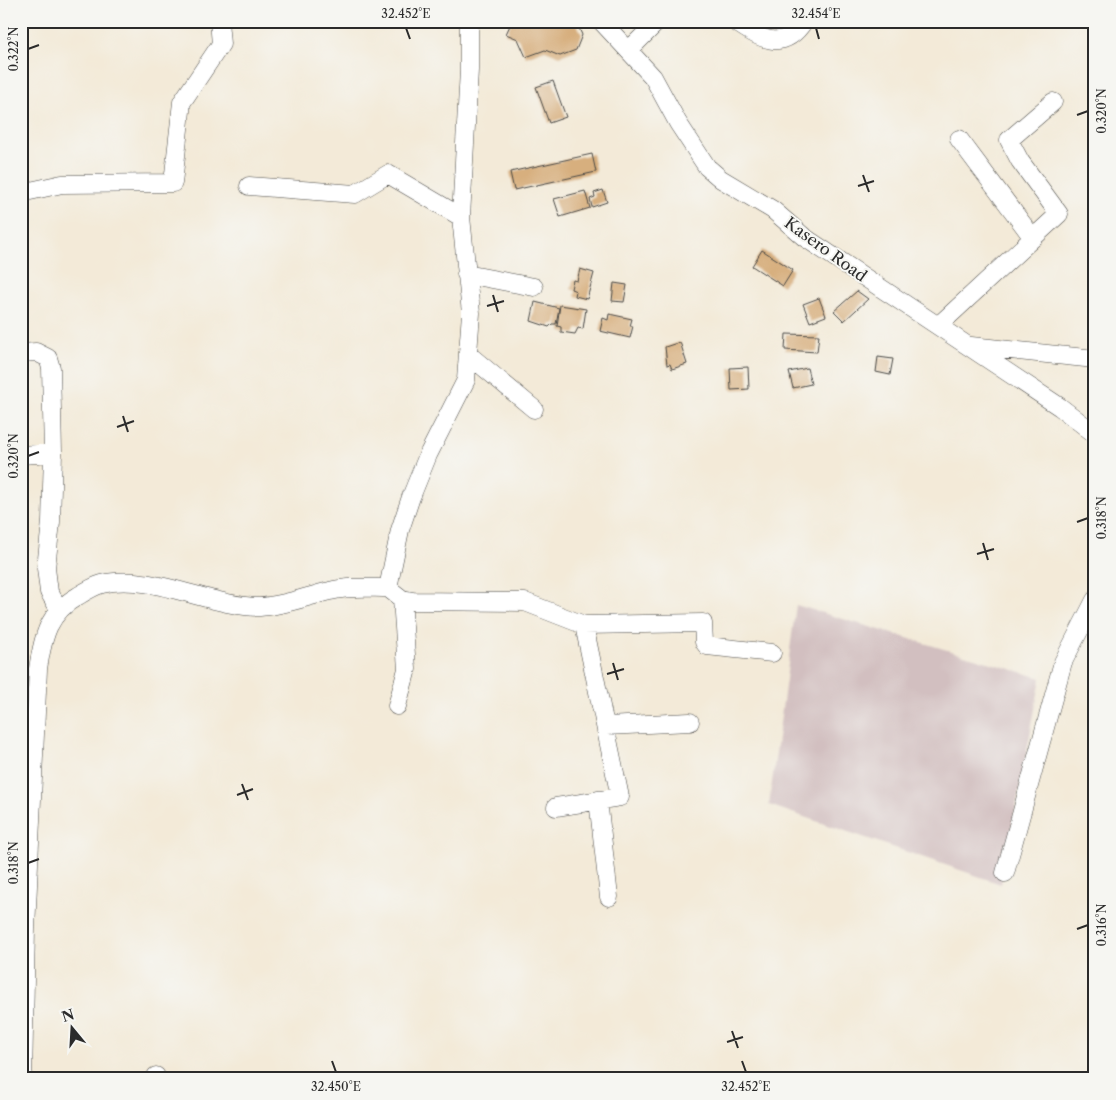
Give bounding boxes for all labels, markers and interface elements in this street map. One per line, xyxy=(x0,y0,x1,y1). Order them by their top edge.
text: 32.452°E xyxy=(381,6,431,21)
text: 32.454°E xyxy=(791,6,841,21)
text: 0.322°N xyxy=(6,26,21,71)
text: 0.320°N xyxy=(1094,88,1109,134)
street label: Kasero Road xyxy=(781,212,871,286)
text: 0.320°N xyxy=(6,433,21,479)
text: 0.318°N xyxy=(1094,496,1109,540)
text: 0.318°N xyxy=(6,841,21,885)
text: 0.316°N xyxy=(1094,903,1109,946)
north arrow xyxy=(48,1002,98,1052)
text: N xyxy=(59,1005,77,1026)
text: 32.450°E xyxy=(311,1079,361,1094)
text: 32.452°E xyxy=(721,1079,771,1094)

